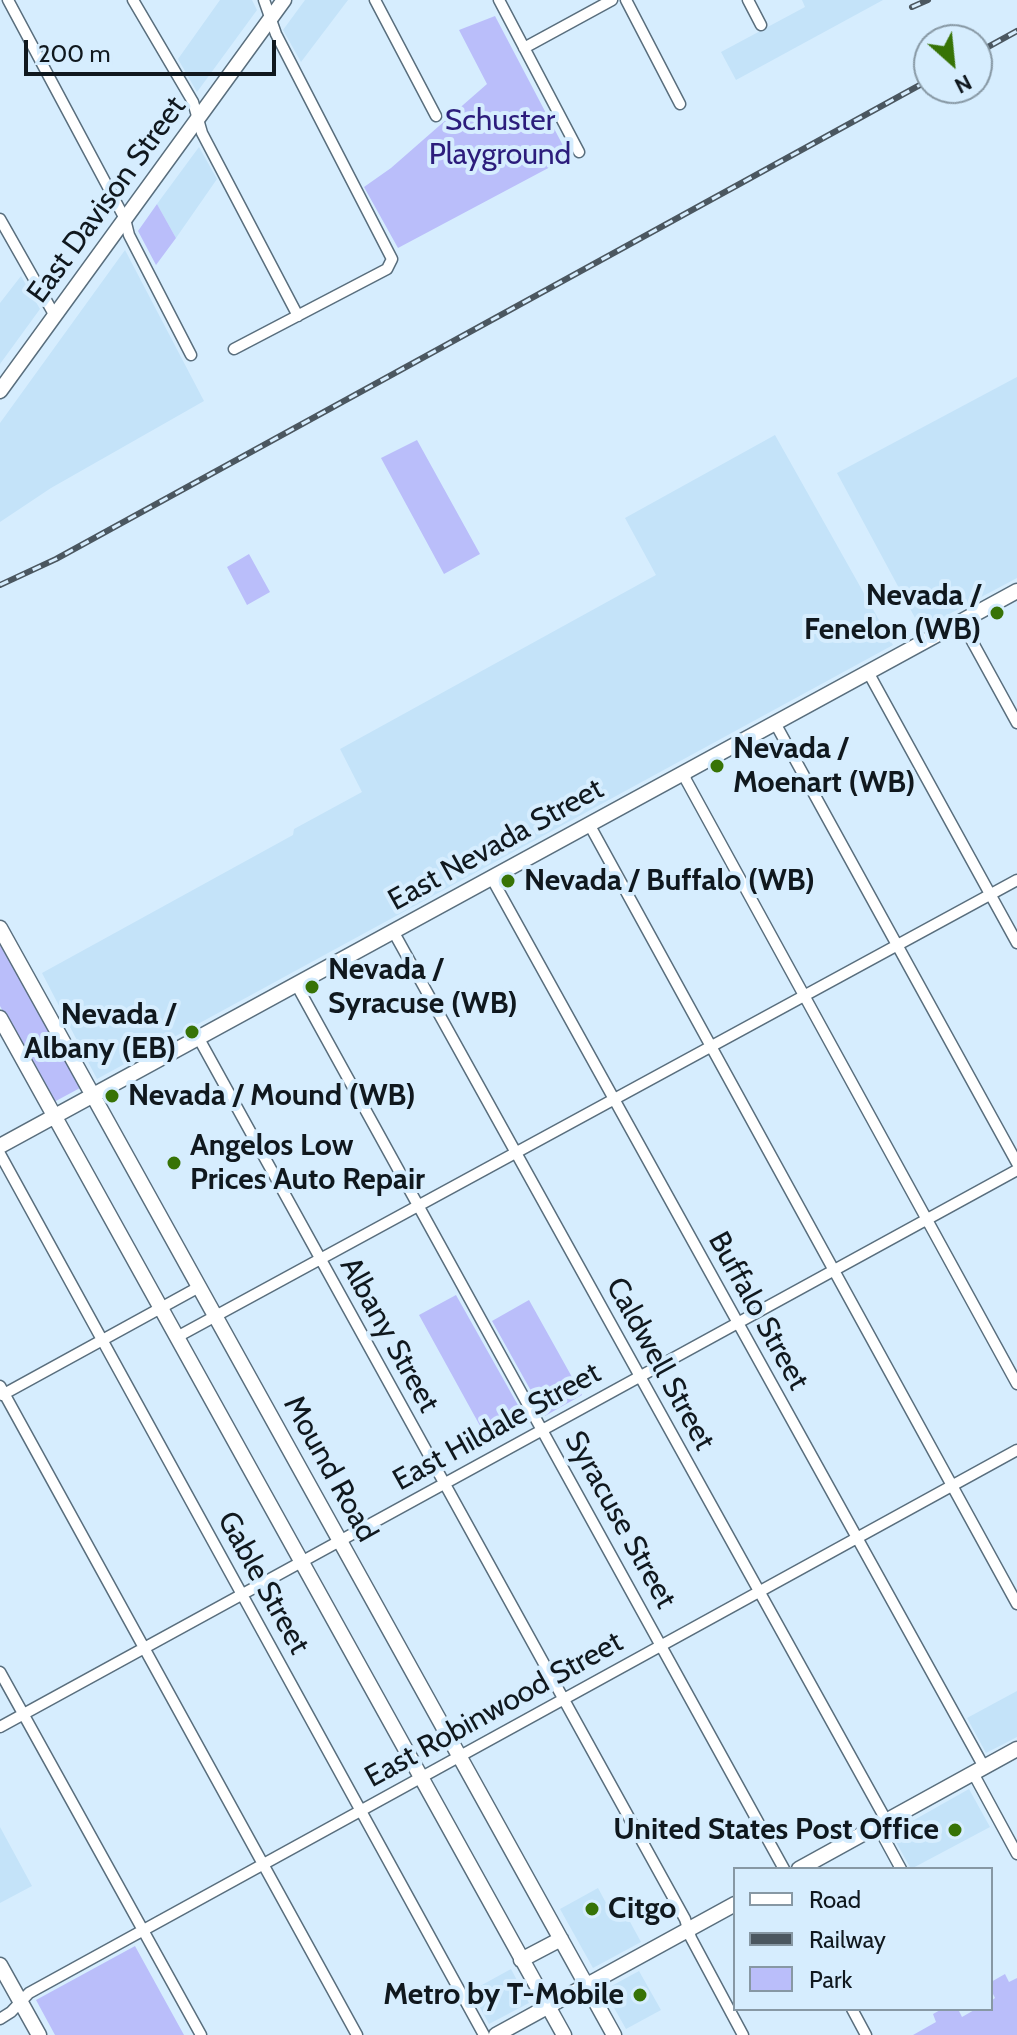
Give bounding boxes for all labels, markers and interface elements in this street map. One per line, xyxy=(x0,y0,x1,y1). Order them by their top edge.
scale bar xyxy=(28,24,280,74)
north arrow xyxy=(913,24,993,104)
text: 200 m xyxy=(38,39,111,68)
text: N xyxy=(950,68,976,100)
street label: East Davison Street xyxy=(20,90,194,310)
park label: Schuster Playground xyxy=(429,103,571,174)
place label: Nevada / Fenelon (WB) xyxy=(804,578,981,648)
marker: Nevada / Fenelon (WB) xyxy=(988,604,1006,622)
place label: Nevada / Moenart (WB) xyxy=(733,731,915,802)
marker: Nevada / Moenart (WB) xyxy=(708,757,726,775)
street label: East Nevada Street xyxy=(382,771,610,919)
place label: Nevada / Buffalo (WB) xyxy=(524,863,815,899)
marker: Nevada / Buffalo (WB) xyxy=(499,872,517,890)
place label: Nevada / Syracuse (WB) xyxy=(328,952,518,1022)
marker: Nevada / Syracuse (WB) xyxy=(303,978,321,996)
place label: Nevada / Albany (EB) xyxy=(24,997,176,1068)
marker: Nevada / Albany (EB) xyxy=(183,1023,201,1041)
place label: Nevada / Mound (WB) xyxy=(128,1078,416,1114)
marker: Nevada / Mound (WB) xyxy=(103,1087,121,1105)
place label: Angelos Low Prices Auto Repair xyxy=(190,1128,425,1198)
marker: Angelos Low Prices Auto Repair xyxy=(165,1154,183,1172)
street label: Buffalo Street xyxy=(700,1226,816,1396)
street label: Albany Street xyxy=(332,1251,446,1419)
street label: Caldwell Street xyxy=(598,1272,722,1456)
street label: East Hildale Street xyxy=(387,1355,607,1499)
street label: Mound Road xyxy=(275,1390,385,1548)
street label: Syracuse Street xyxy=(557,1425,683,1615)
street label: Gable Street xyxy=(209,1505,317,1661)
street label: East Robinwood Street xyxy=(359,1624,629,1796)
place label: United States Post Office xyxy=(613,1812,939,1848)
marker: United States Post Office xyxy=(946,1821,964,1839)
legend xyxy=(733,1867,993,2011)
text: Road xyxy=(809,1885,861,1914)
place label: Citgo xyxy=(608,1891,676,1927)
marker: Citgo xyxy=(583,1900,601,1918)
text: Railway xyxy=(809,1925,886,1954)
text: Park xyxy=(809,1965,852,1994)
place label: Metro by T-Mobile xyxy=(383,1977,624,2013)
marker: Metro by T-Mobile xyxy=(631,1986,649,2004)

